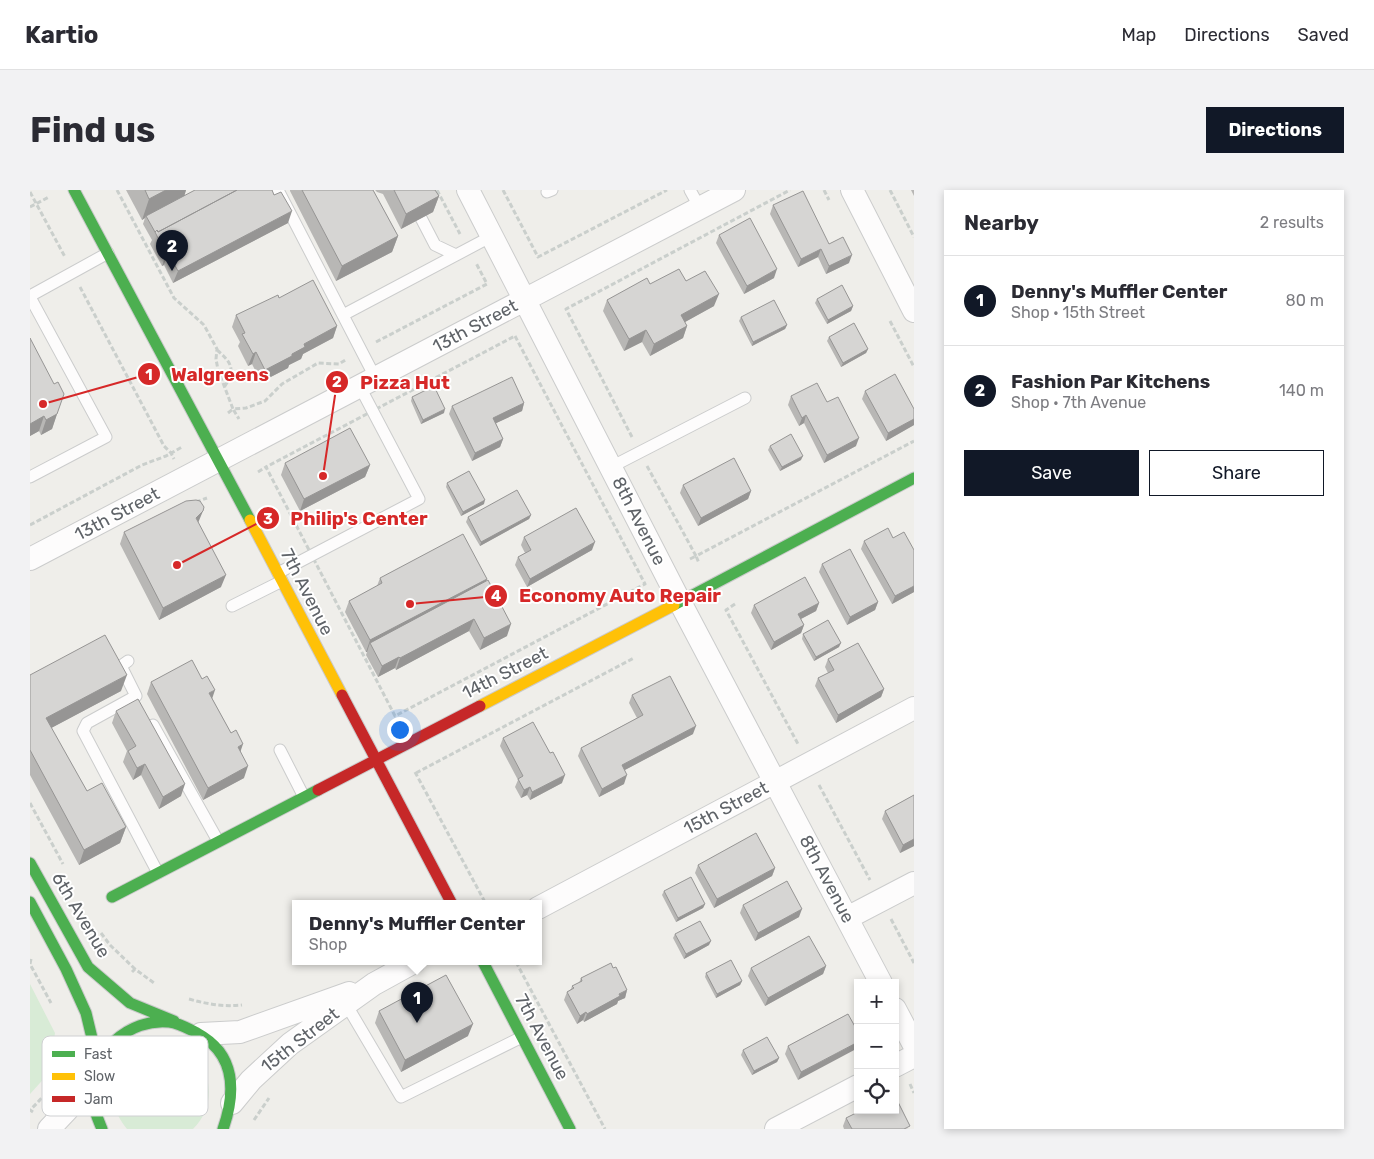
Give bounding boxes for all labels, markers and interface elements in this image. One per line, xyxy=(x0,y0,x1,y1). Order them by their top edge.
text: Kartio xyxy=(25,21,99,49)
text: Map xyxy=(1121,24,1156,46)
text: Directions xyxy=(1184,24,1270,46)
text: Saved xyxy=(1298,24,1349,46)
button: Directions xyxy=(1206,107,1344,153)
text: Find us xyxy=(30,109,155,151)
text: Nearby xyxy=(964,210,1039,235)
text: 2 results xyxy=(1260,213,1324,232)
pin: 2 xyxy=(156,230,188,271)
text: Denny's Muffler Center xyxy=(1011,280,1228,303)
text: 1 xyxy=(976,291,984,310)
text: 80 m xyxy=(1286,291,1324,310)
street label: 13th Street xyxy=(429,294,521,358)
text: Shop · 15th Street xyxy=(1011,303,1145,322)
callout: Walgreens xyxy=(136,357,279,391)
text: Walgreens xyxy=(171,363,269,386)
callout: Pizza Hut xyxy=(325,365,460,399)
text: 1 xyxy=(145,366,153,384)
text: Fashion Par Kitchens xyxy=(1011,370,1210,393)
text: Pizza Hut xyxy=(360,371,450,394)
text: 2 xyxy=(332,373,342,391)
text: 2 xyxy=(975,381,985,400)
text: 140 m xyxy=(1279,381,1324,400)
text: Shop · 7th Avenue xyxy=(1011,393,1146,412)
button: Save xyxy=(964,450,1139,496)
button: Share xyxy=(1149,450,1324,496)
street label: 8th Avenue xyxy=(607,473,671,569)
street label: 13th Street xyxy=(71,482,163,546)
callout: Philip's Center xyxy=(256,501,438,535)
text: Philip's Center xyxy=(290,507,428,530)
text: 3 xyxy=(263,510,273,528)
street label: 7th Avenue xyxy=(276,545,338,639)
callout: Economy Auto Repair xyxy=(484,579,732,613)
text: Economy Auto Repair xyxy=(519,584,721,607)
text: 4 xyxy=(491,587,501,605)
street label: 14th Street xyxy=(458,642,552,704)
your location xyxy=(387,717,413,743)
street label: 15th Street xyxy=(680,776,772,840)
street label: 8th Avenue xyxy=(795,831,859,927)
street label: 6th Avenue xyxy=(47,868,115,962)
popup xyxy=(292,900,542,965)
text: Denny's Muffler Center xyxy=(309,912,525,935)
text: Shop xyxy=(309,935,347,954)
map controls xyxy=(854,979,899,1114)
button: + xyxy=(854,979,899,1024)
pin: 1 xyxy=(401,982,433,1023)
street label: 7th Avenue xyxy=(510,990,574,1084)
street label: 15th Street xyxy=(257,1003,343,1077)
button: − xyxy=(854,1024,899,1069)
legend xyxy=(42,1036,208,1116)
text: Fast xyxy=(84,1046,113,1063)
text: Slow xyxy=(84,1068,115,1085)
button: locate xyxy=(854,1069,899,1114)
text: Jam xyxy=(84,1091,113,1108)

